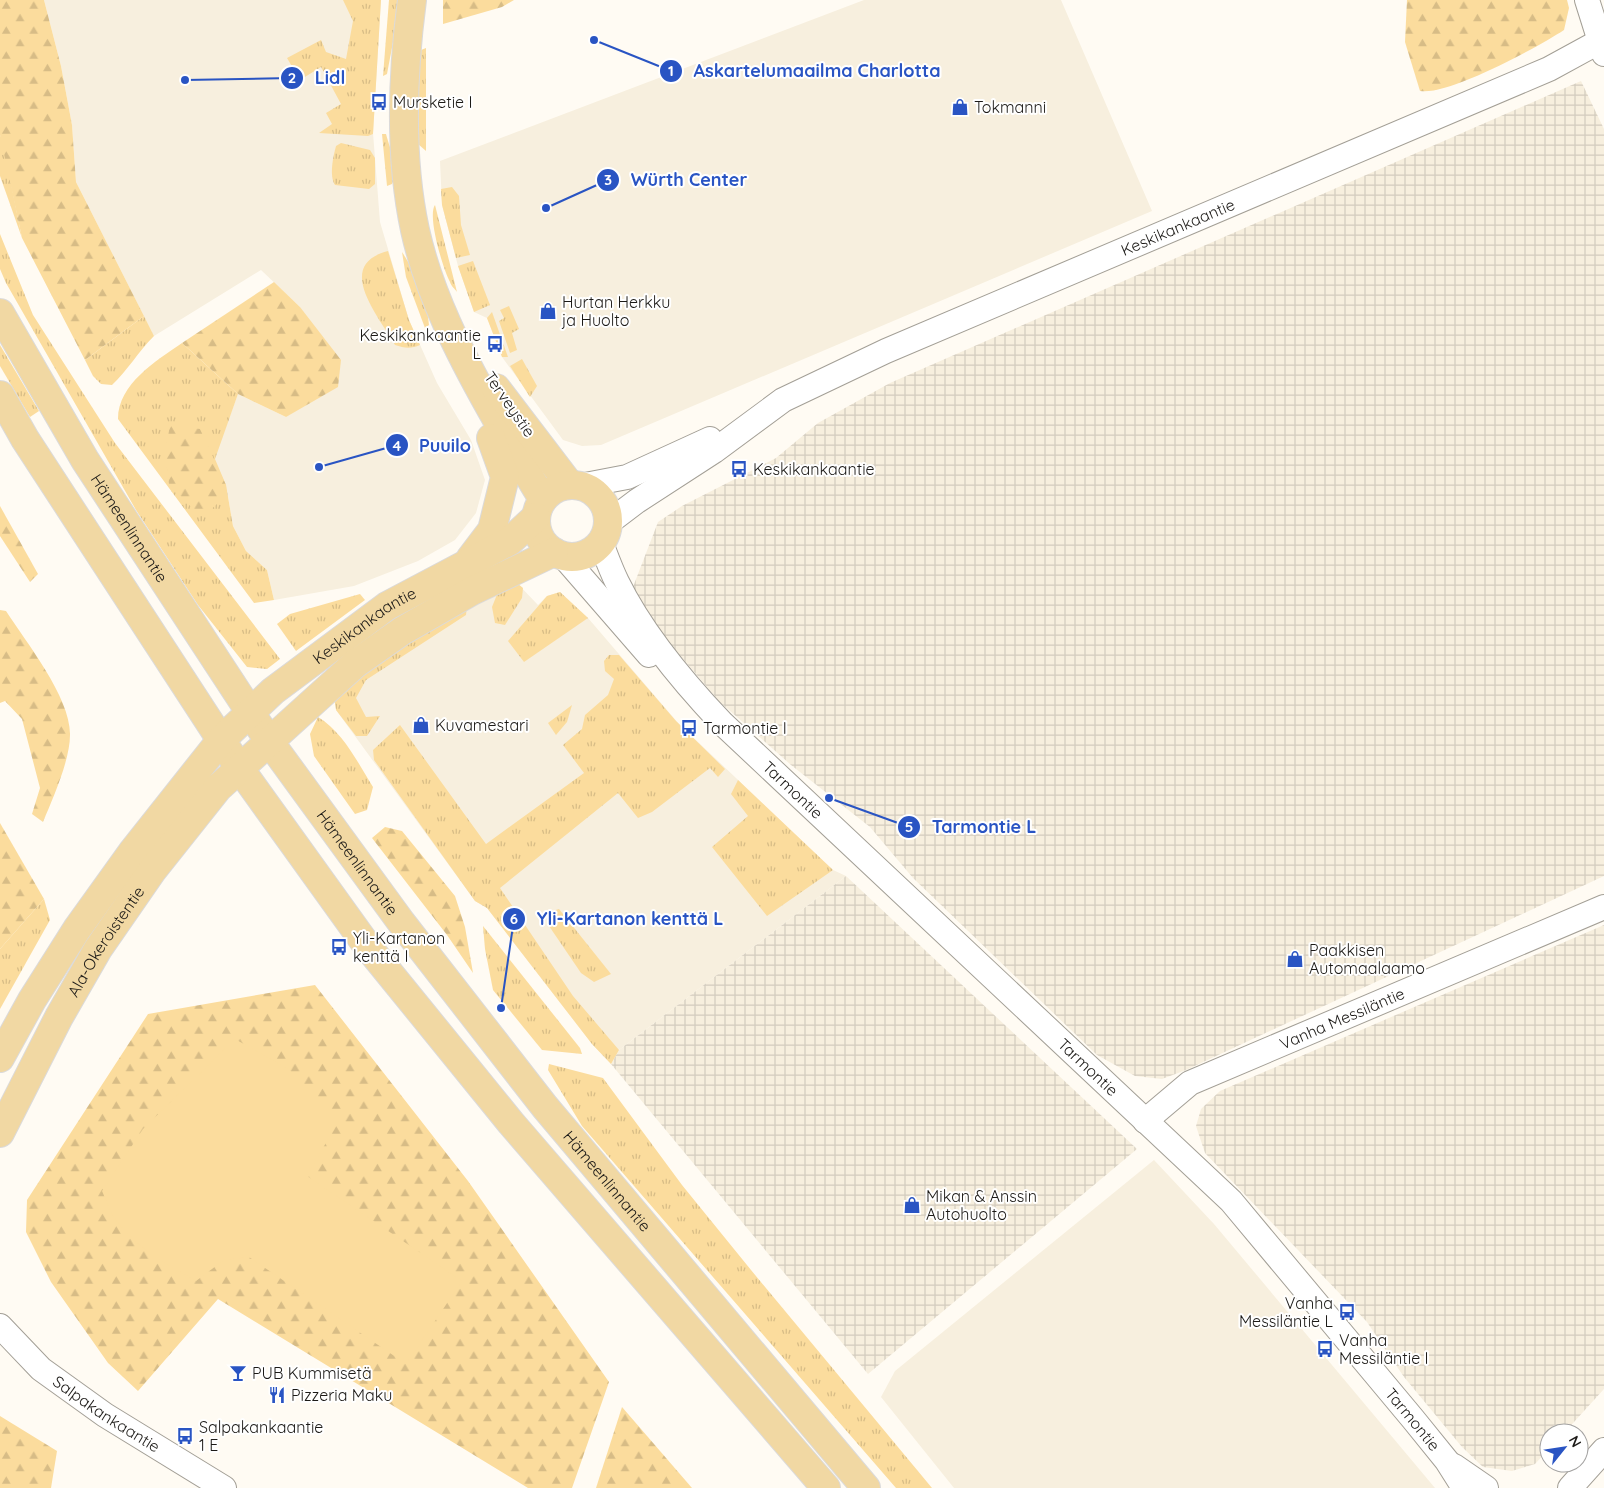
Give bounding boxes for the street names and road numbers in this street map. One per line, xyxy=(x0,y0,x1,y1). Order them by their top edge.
street label: Keskikankaantie xyxy=(1118,194,1238,260)
street label: Terveystie xyxy=(480,367,540,441)
street label: Hämeenlinnantie xyxy=(87,470,172,586)
street label: Keskikankaantie xyxy=(308,583,419,668)
street label: Tarmontie xyxy=(759,757,827,823)
street label: Hämeenlinnantie xyxy=(312,806,403,919)
street label: Ala-Okeroistentie xyxy=(63,882,148,1000)
street label: Vanha Messiläntie xyxy=(1276,983,1407,1054)
street label: Tarmontie xyxy=(1054,1034,1123,1100)
street label: Hämeenlinnantie xyxy=(559,1127,656,1236)
street label: Salpakankaantie xyxy=(49,1371,164,1456)
street label: Tarmontie xyxy=(1381,1384,1445,1455)

